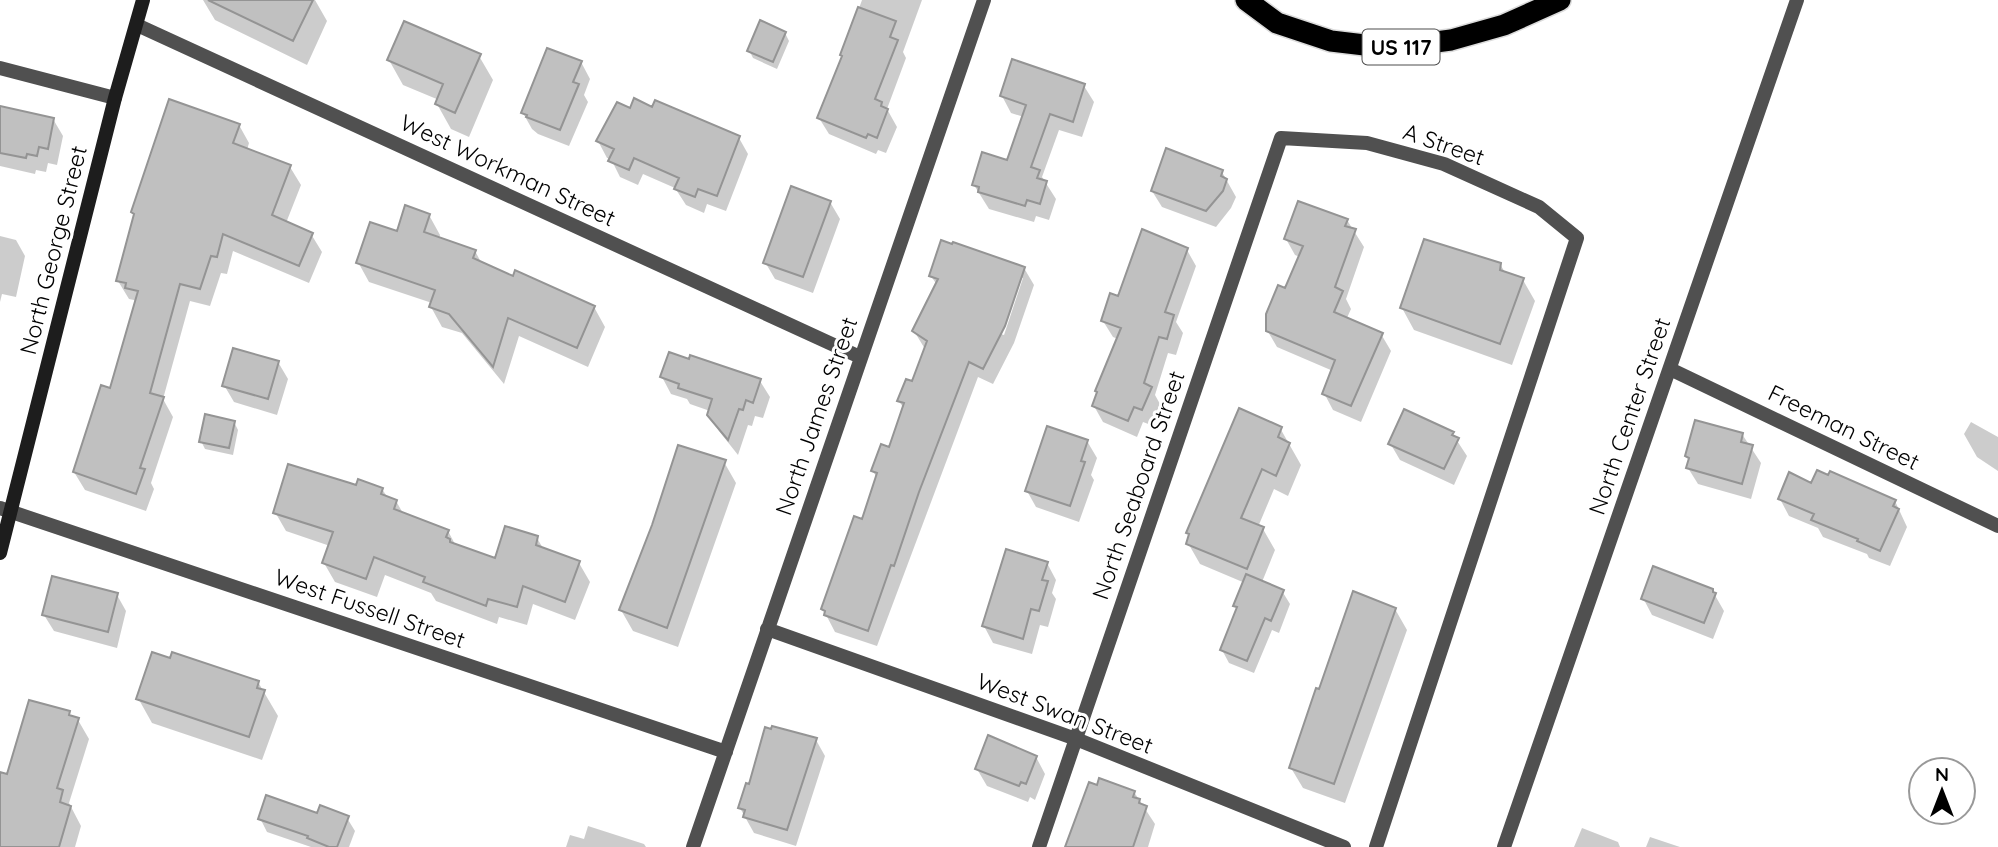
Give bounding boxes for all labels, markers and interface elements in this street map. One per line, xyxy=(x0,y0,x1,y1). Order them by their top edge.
road number: US 117 xyxy=(1362,30,1440,64)
street label: West Workman Street xyxy=(396,107,620,233)
street label: A Street xyxy=(1400,117,1489,171)
street label: North George Street xyxy=(13,142,93,357)
street label: North James Street xyxy=(768,313,864,519)
street label: North Center Street xyxy=(1582,313,1676,518)
street label: North Seaboard Street xyxy=(1085,367,1191,603)
street label: Freeman Street xyxy=(1764,378,1924,476)
street label: West Fussell Street xyxy=(271,562,469,654)
street label: West Swan Street xyxy=(973,666,1157,760)
north arrow xyxy=(1907,756,1977,826)
text: N xyxy=(1935,762,1949,786)

